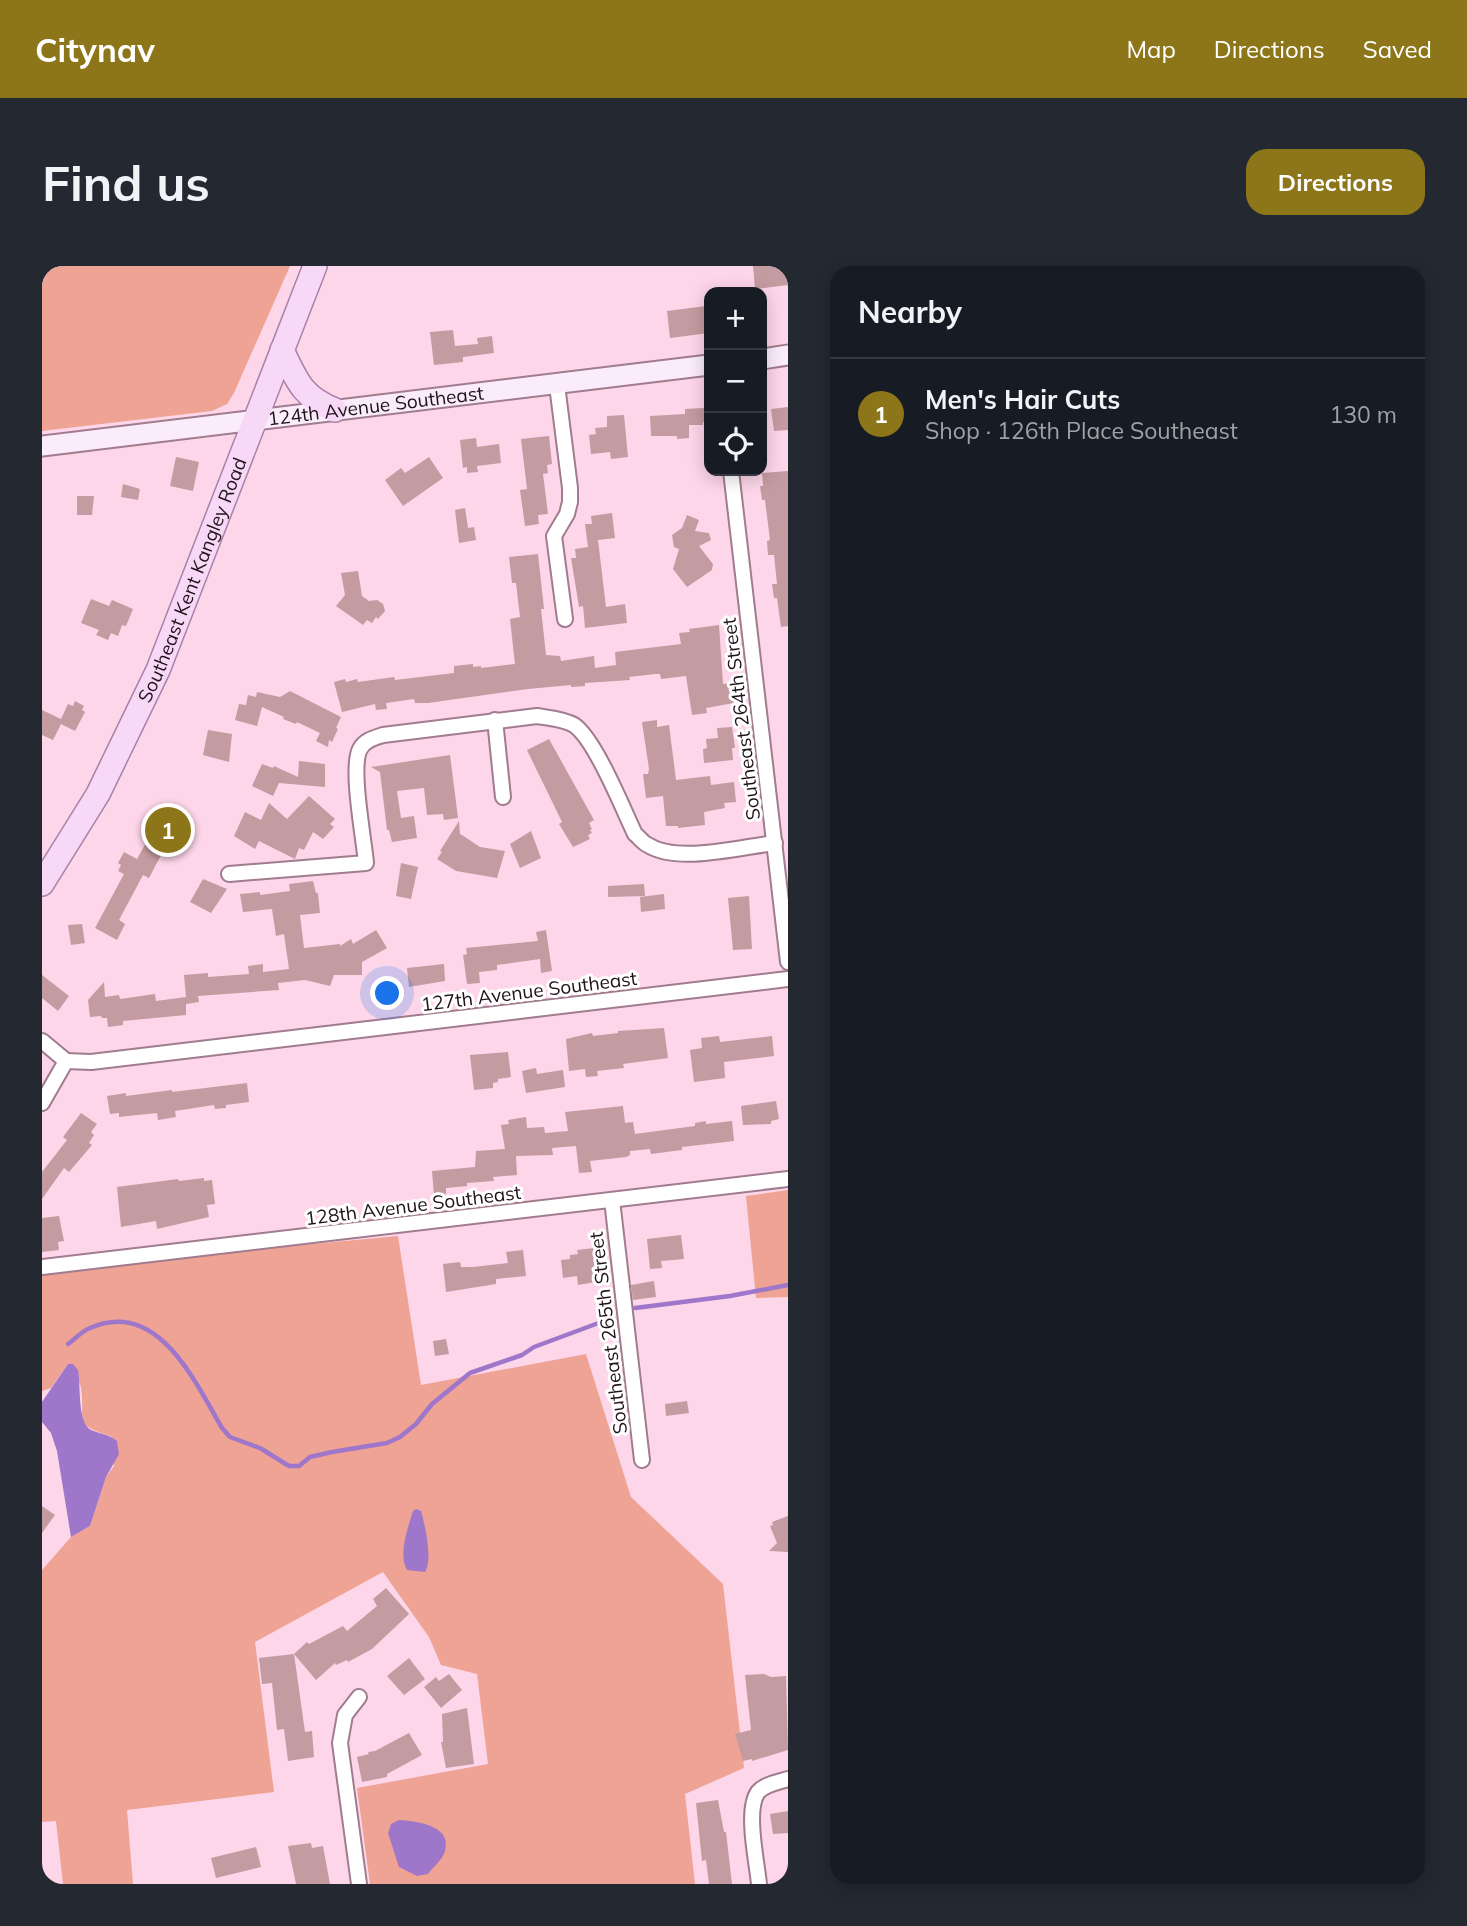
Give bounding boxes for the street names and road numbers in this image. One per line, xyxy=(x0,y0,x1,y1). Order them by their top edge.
street label: 124th Avenue Southeast xyxy=(266,380,485,431)
street label: Southeast Kent Kangley Road xyxy=(132,454,251,706)
street label: Southeast 264th Street xyxy=(717,616,765,822)
street label: 127th Avenue Southeast xyxy=(420,966,639,1016)
street label: 128th Avenue Southeast xyxy=(304,1180,523,1230)
street label: Southeast 265th Street xyxy=(584,1230,632,1436)

